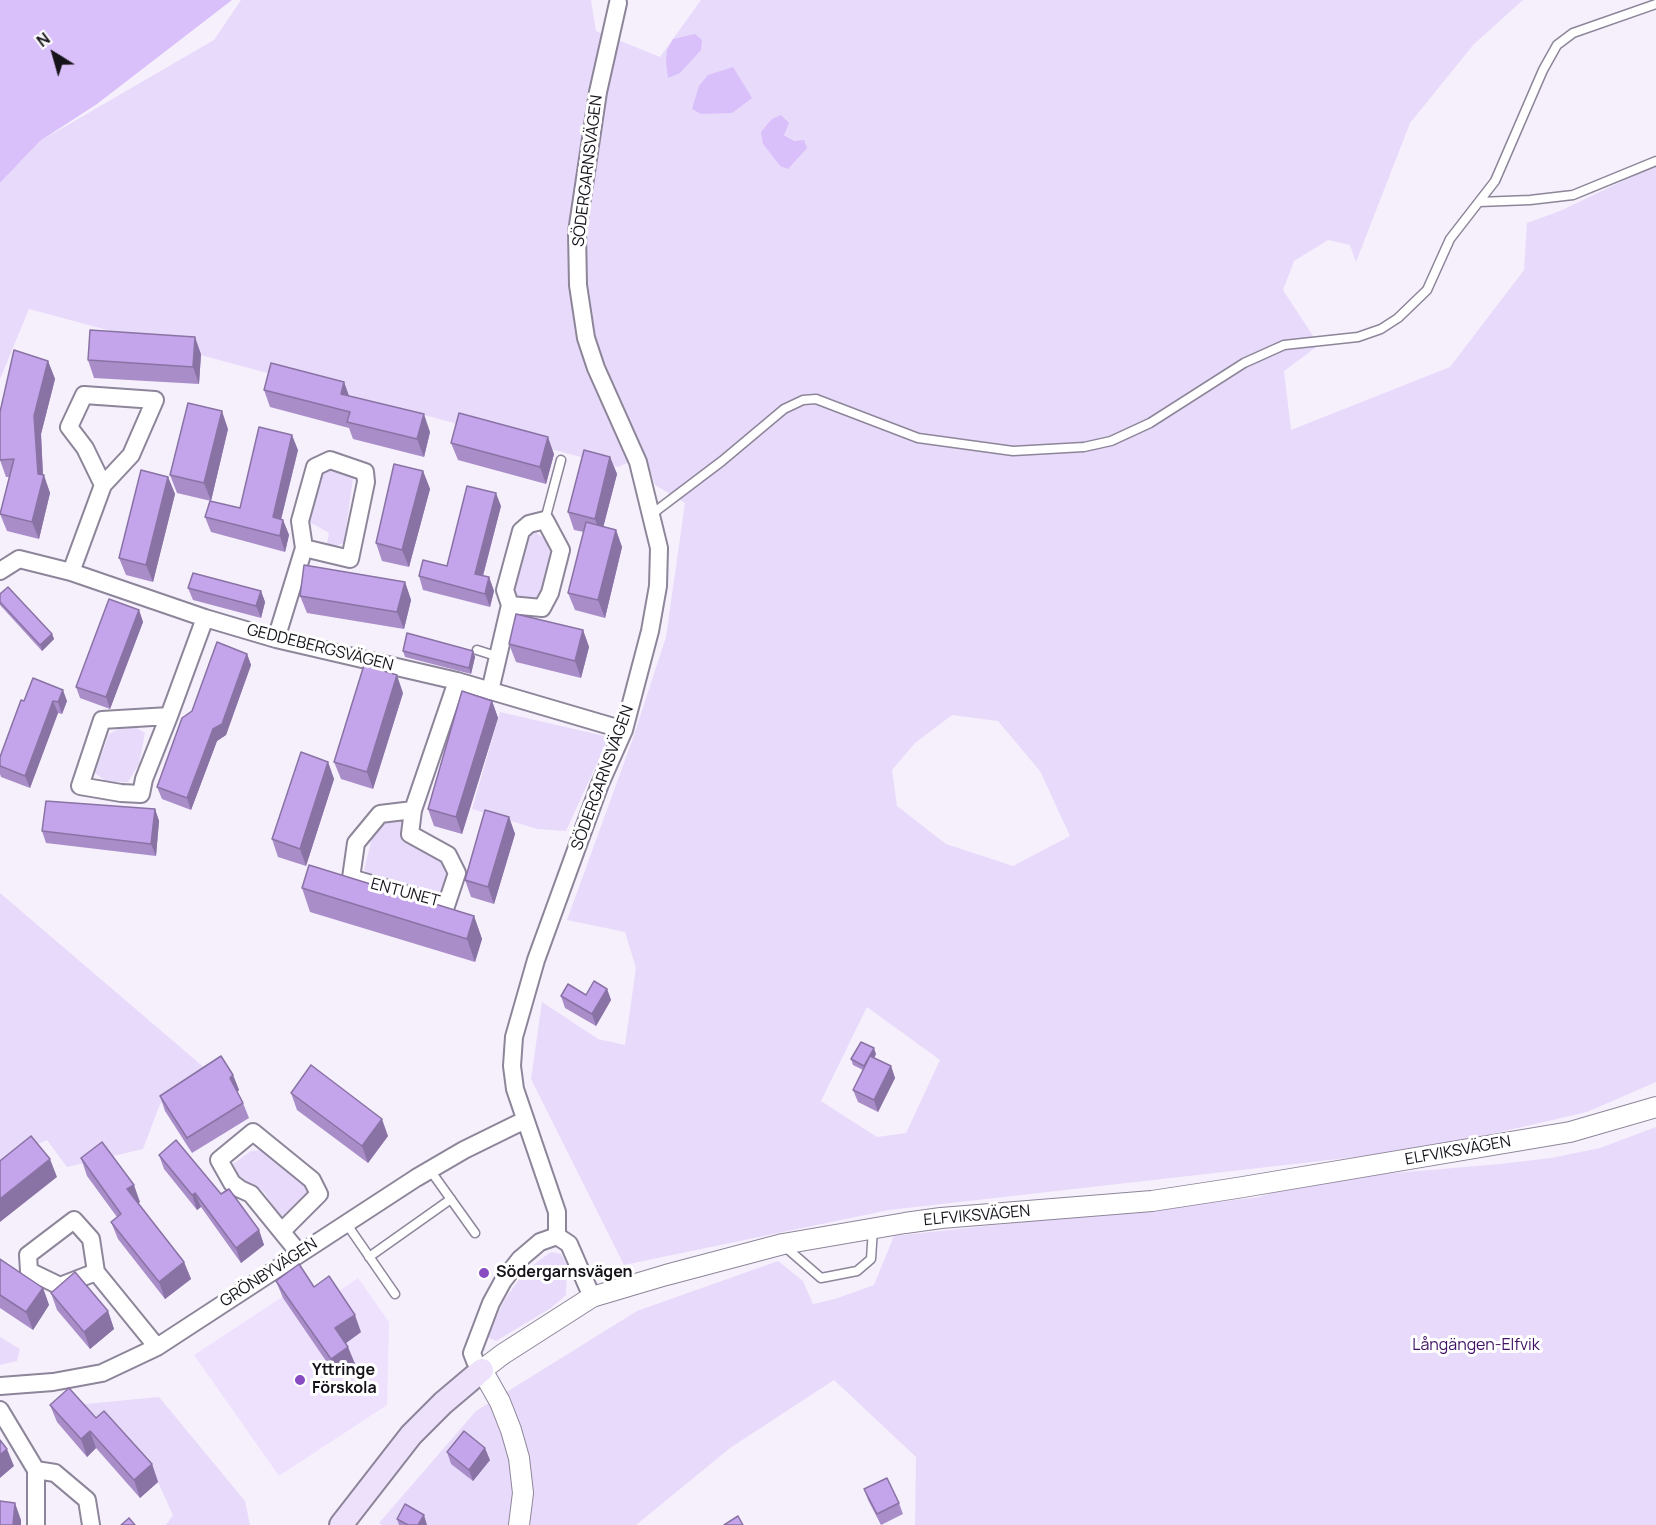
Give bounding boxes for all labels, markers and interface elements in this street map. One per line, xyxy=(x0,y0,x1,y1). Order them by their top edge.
north arrow xyxy=(24,24,84,84)
text: N xyxy=(32,27,54,52)
street label: SÖDERGARNSVÄGEN xyxy=(569,94,607,248)
street label: GEDDEBERGSVÄGEN xyxy=(245,620,395,676)
street label: SÖDERGARNSVÄGEN xyxy=(568,703,638,853)
street label: ENTUNET xyxy=(368,875,442,911)
street label: ELFVIKSVÄGEN xyxy=(1404,1132,1512,1170)
street label: ELFVIKSVÄGEN xyxy=(923,1202,1031,1230)
street label: GRÖNBYVÄGEN xyxy=(217,1234,321,1312)
place label: Södergarnsvägen xyxy=(496,1263,633,1283)
marker: Södergarnsvägen xyxy=(477,1266,491,1280)
park label: Långängen-Elfvik xyxy=(1412,1336,1540,1356)
place label: Yttringe Förskola xyxy=(312,1361,377,1399)
marker: Yttringe Förskola xyxy=(293,1373,307,1387)

